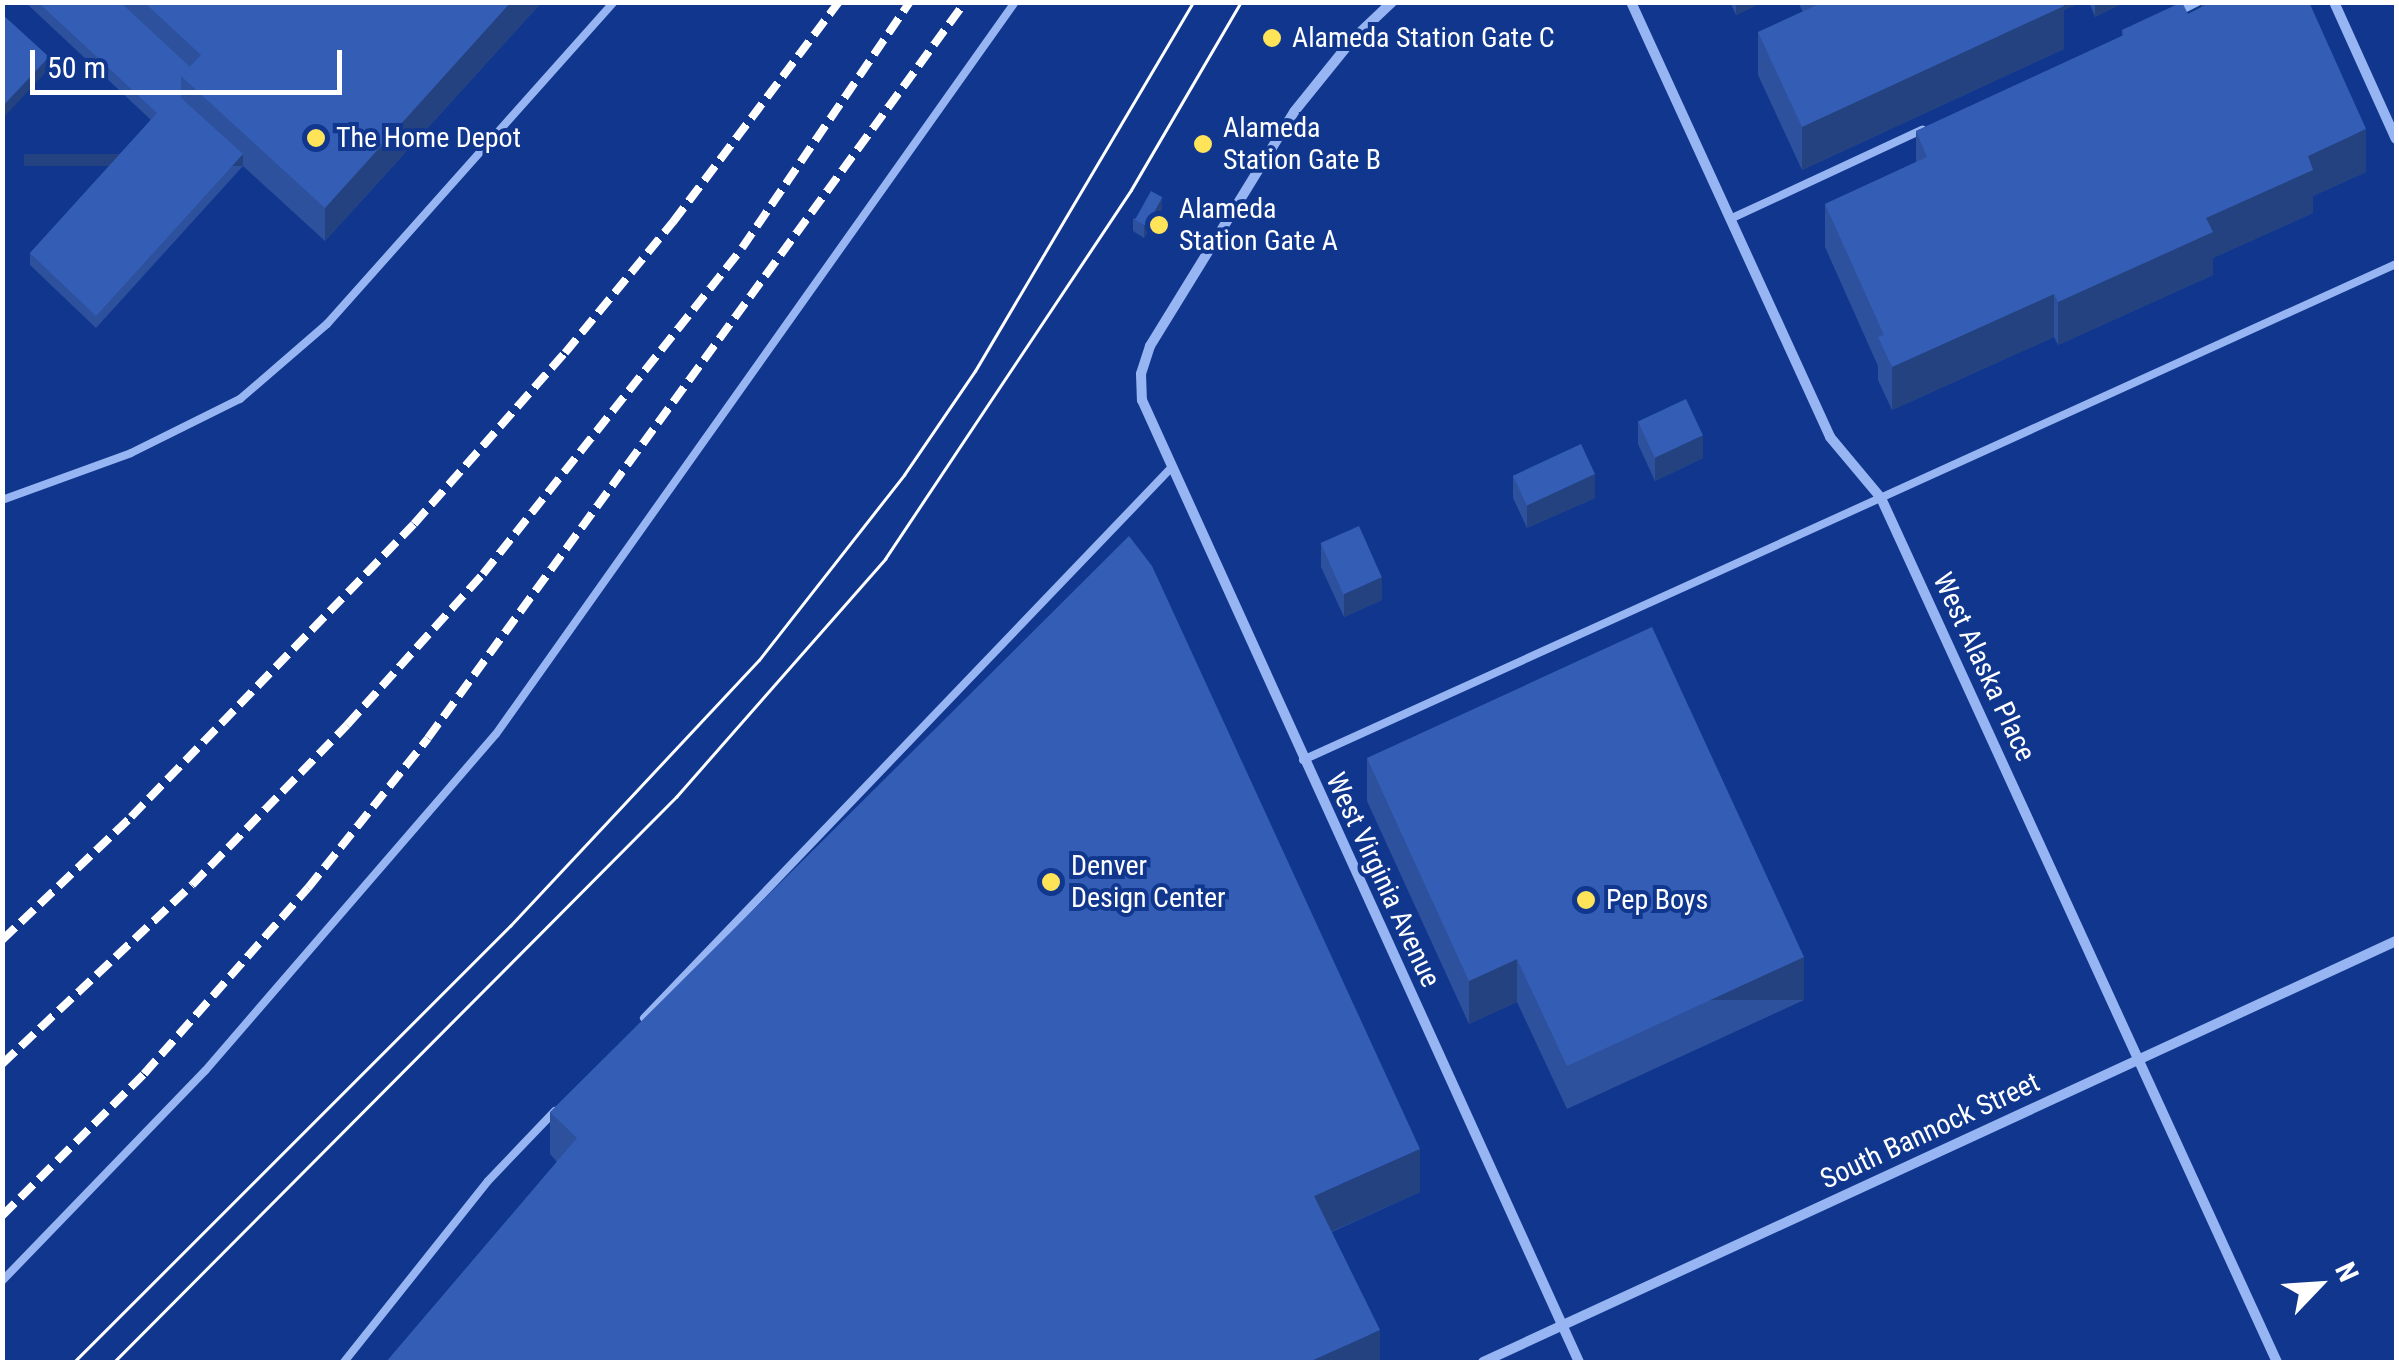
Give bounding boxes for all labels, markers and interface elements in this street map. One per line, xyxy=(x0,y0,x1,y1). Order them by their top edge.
place label: Alameda Station Gate C xyxy=(1292,21,1555,55)
marker: Alameda Station Gate C xyxy=(1261,27,1283,49)
scale bar xyxy=(35,30,348,92)
text: 50 m xyxy=(47,50,106,85)
place label: Alameda Station Gate B xyxy=(1223,111,1381,177)
place label: The Home Depot xyxy=(336,121,521,155)
marker: The Home Depot xyxy=(305,127,327,149)
marker: Alameda Station Gate B xyxy=(1192,133,1214,155)
place label: Alameda Station Gate A xyxy=(1179,192,1338,258)
marker: Alameda Station Gate A xyxy=(1148,214,1170,236)
street label: West Alaska Place xyxy=(1926,567,2042,767)
street label: West Virginia Avenue xyxy=(1319,768,1447,992)
place label: Denver Design Center xyxy=(1071,849,1226,915)
marker: Denver Design Center xyxy=(1040,871,1062,893)
place label: Pep Boys xyxy=(1606,883,1708,917)
marker: Pep Boys xyxy=(1575,889,1597,911)
street label: South Bannock Street xyxy=(1815,1066,2045,1196)
north arrow xyxy=(2269,1235,2369,1335)
text: N xyxy=(2328,1257,2365,1287)

